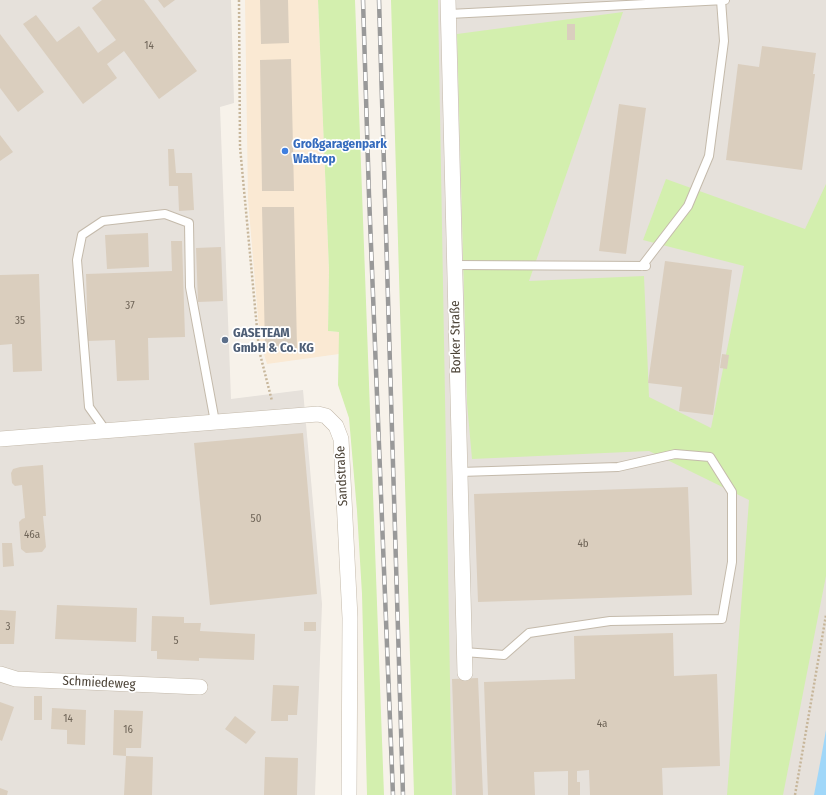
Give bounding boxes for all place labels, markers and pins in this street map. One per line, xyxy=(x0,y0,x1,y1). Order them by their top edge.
place label: Großgaragenpark Waltrop xyxy=(293,136,387,167)
marker: Großgaragenpark Waltrop xyxy=(280,146,290,156)
place label: GASETEAM GmbH & Co. KG xyxy=(233,325,314,356)
marker: GASETEAM GmbH & Co. KG xyxy=(220,335,230,345)

